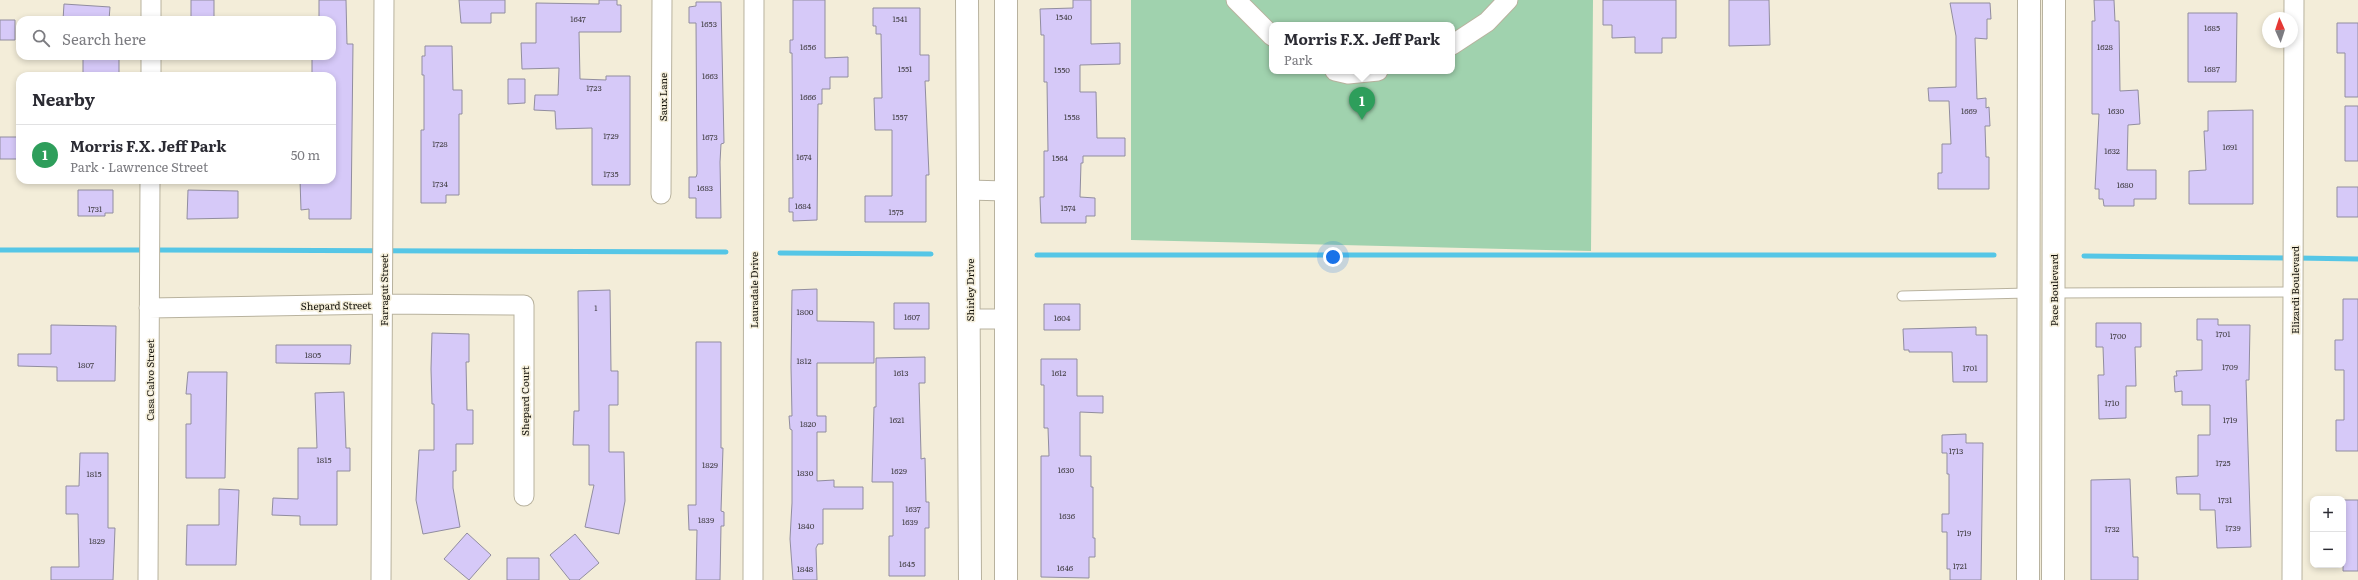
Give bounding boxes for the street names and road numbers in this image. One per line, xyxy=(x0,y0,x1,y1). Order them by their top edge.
street label: Saux Lane xyxy=(655,73,670,121)
street label: Elizardi Boulevard xyxy=(2287,246,2302,334)
street label: Lauradale Drive xyxy=(746,252,761,328)
street label: Farragut Street xyxy=(376,254,391,326)
street label: Pace Boulevard xyxy=(2046,254,2061,326)
street label: Shirley Drive xyxy=(962,259,977,321)
street label: Shepard Street xyxy=(301,297,371,313)
street label: Casa Calvo Street xyxy=(142,339,157,421)
street label: Shepard Court xyxy=(517,366,532,436)

